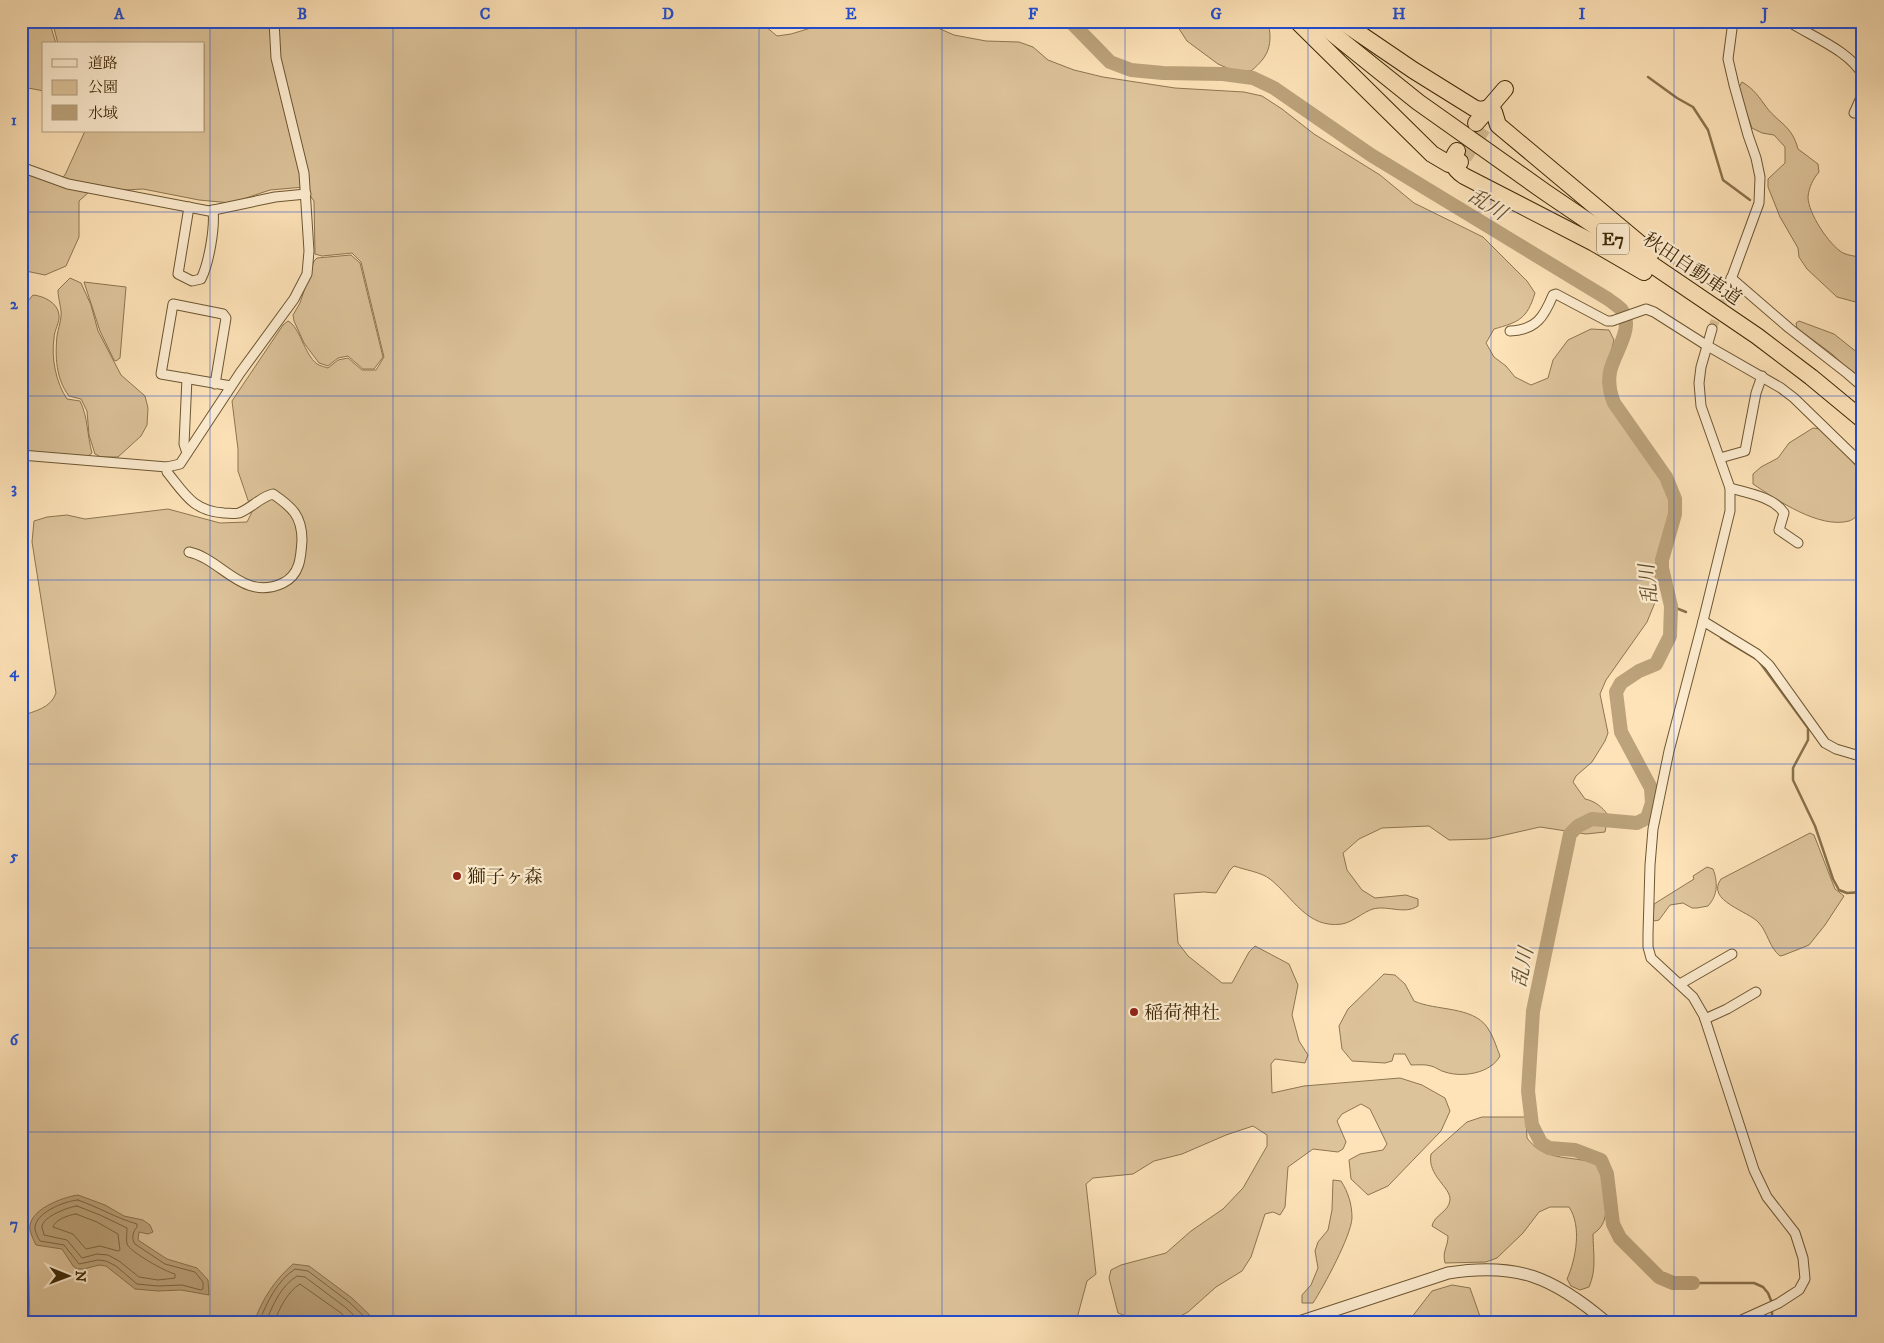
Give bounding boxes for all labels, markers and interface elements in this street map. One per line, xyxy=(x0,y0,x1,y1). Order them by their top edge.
text: A xyxy=(113,4,125,24)
text: B xyxy=(297,4,307,24)
text: C xyxy=(480,4,490,24)
text: D xyxy=(662,4,674,24)
text: E xyxy=(845,4,857,24)
text: F xyxy=(1028,4,1038,24)
text: G xyxy=(1210,4,1222,24)
text: H xyxy=(1392,4,1406,24)
text: I xyxy=(1579,4,1586,24)
text: J xyxy=(1760,4,1769,24)
legend xyxy=(42,42,205,132)
text: 道路 xyxy=(88,54,118,73)
text: 公園 xyxy=(88,78,118,97)
text: 水域 xyxy=(88,104,118,123)
text: 1 xyxy=(11,110,17,130)
water label: 乱川 xyxy=(1464,184,1512,228)
road number: E7 xyxy=(1597,223,1629,254)
street label: 秋田自動車道 xyxy=(1638,228,1746,311)
text: 2 xyxy=(10,294,19,314)
text: 3 xyxy=(11,478,17,498)
water label: 乱川 xyxy=(1635,561,1664,605)
text: 4 xyxy=(8,662,19,682)
text: 5 xyxy=(9,846,18,866)
place label: 獅子ヶ森 xyxy=(467,866,543,889)
marker: 獅子ヶ森 xyxy=(451,870,463,882)
water label: 乱川 xyxy=(1507,943,1540,989)
place label: 稲荷神社 xyxy=(1144,1002,1220,1025)
marker: 稲荷神社 xyxy=(1128,1006,1140,1018)
text: 6 xyxy=(10,1030,20,1050)
text: 7 xyxy=(10,1214,18,1234)
north arrow xyxy=(42,1250,92,1300)
text: N xyxy=(71,1270,89,1283)

